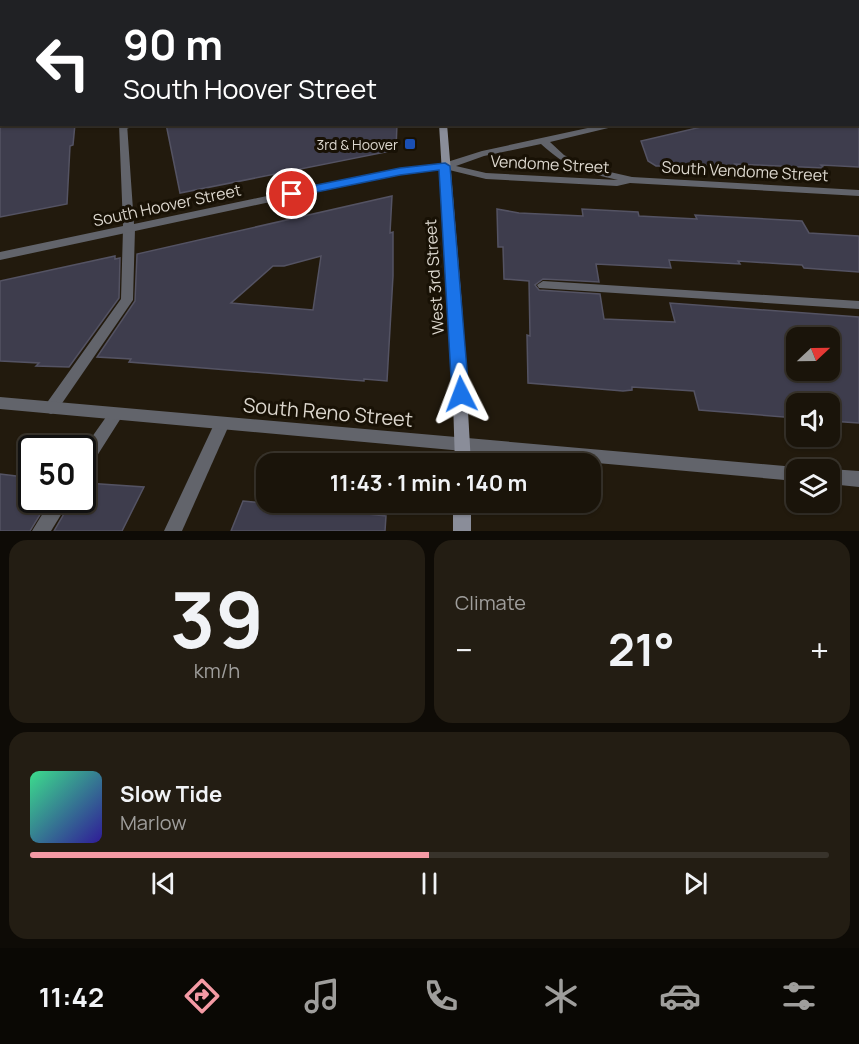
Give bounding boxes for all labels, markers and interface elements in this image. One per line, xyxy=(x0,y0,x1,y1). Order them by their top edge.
text: 90 m xyxy=(123,15,223,73)
icon: left xyxy=(24,24,102,102)
text: South Hoover Street xyxy=(123,70,377,107)
place label: 3rd & Hoover xyxy=(316,135,398,154)
marker: 3rd & Hoover xyxy=(403,137,417,151)
street label: Vendome Street xyxy=(490,150,610,178)
street label: South Vendome Street xyxy=(661,156,829,186)
pin xyxy=(266,168,317,219)
icon: arrive xyxy=(275,177,308,210)
street label: South Hoover Street xyxy=(91,179,243,231)
street label: West 3rd Street xyxy=(419,219,449,335)
north arrow xyxy=(786,327,840,381)
map controls xyxy=(786,327,840,513)
position arrow xyxy=(429,362,493,426)
street label: South Reno Street xyxy=(242,391,414,433)
button: sound xyxy=(786,393,840,447)
speed limit sign: 50 xyxy=(18,435,96,513)
button: layers xyxy=(786,459,840,513)
text: 11:43 · 1 min · 140 m xyxy=(330,468,527,498)
text: 39 xyxy=(170,565,264,671)
text: Climate xyxy=(455,589,526,616)
text: 21° xyxy=(608,618,675,680)
text: − xyxy=(455,627,473,672)
text: + xyxy=(810,627,829,672)
text: km/h xyxy=(194,657,240,684)
text: Slow Tide xyxy=(120,779,222,809)
text: Marlow xyxy=(120,809,187,836)
icon: previous xyxy=(147,867,180,900)
icon: pause xyxy=(413,867,446,900)
icon: next xyxy=(679,867,712,900)
icon: directions xyxy=(181,975,223,1017)
icon: music xyxy=(301,975,343,1017)
icon: phone xyxy=(420,975,462,1017)
icon: climate xyxy=(540,975,582,1017)
icon: car xyxy=(659,975,701,1017)
icon: filters xyxy=(778,975,820,1017)
text: 11:42 xyxy=(39,978,104,1015)

